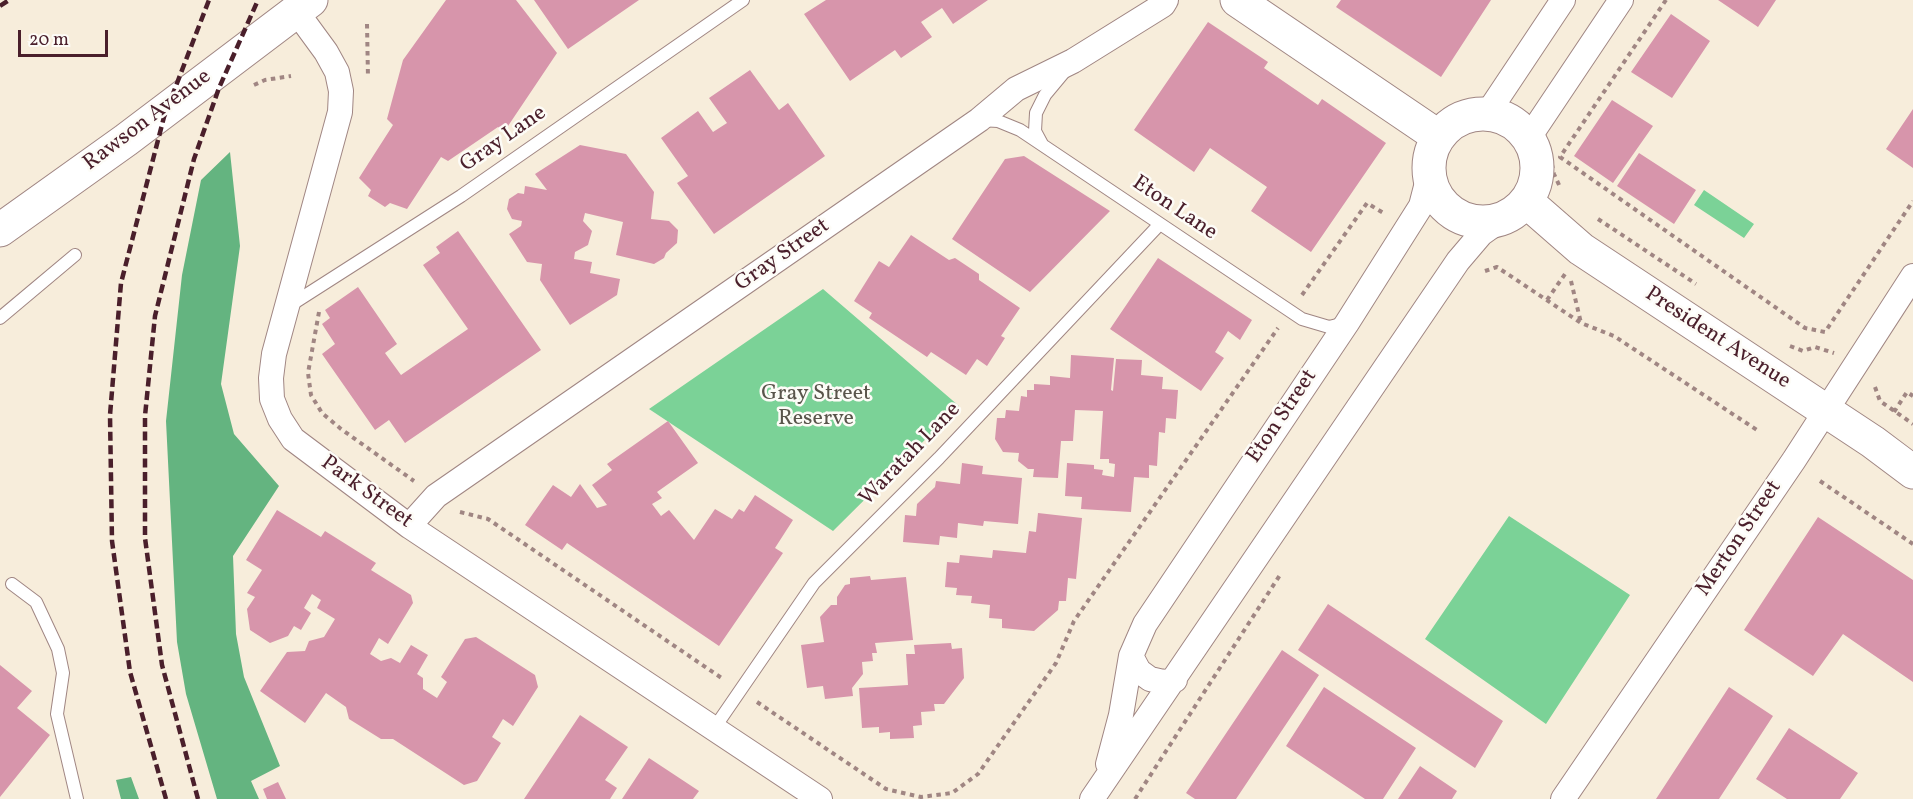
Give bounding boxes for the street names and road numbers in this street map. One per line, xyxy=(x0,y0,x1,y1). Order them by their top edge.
street label: Rawson Avenue xyxy=(79,64,217,178)
street label: Gray Lane xyxy=(456,101,552,179)
street label: Eton Lane xyxy=(1126,171,1222,247)
street label: Gray Street xyxy=(731,214,835,298)
street label: President Avenue xyxy=(1639,282,1795,396)
street label: Eton Street xyxy=(1242,365,1324,469)
street label: Waratah Lane xyxy=(855,398,967,512)
street label: Park Street xyxy=(315,451,417,535)
street label: Merton Street xyxy=(1692,476,1788,602)

